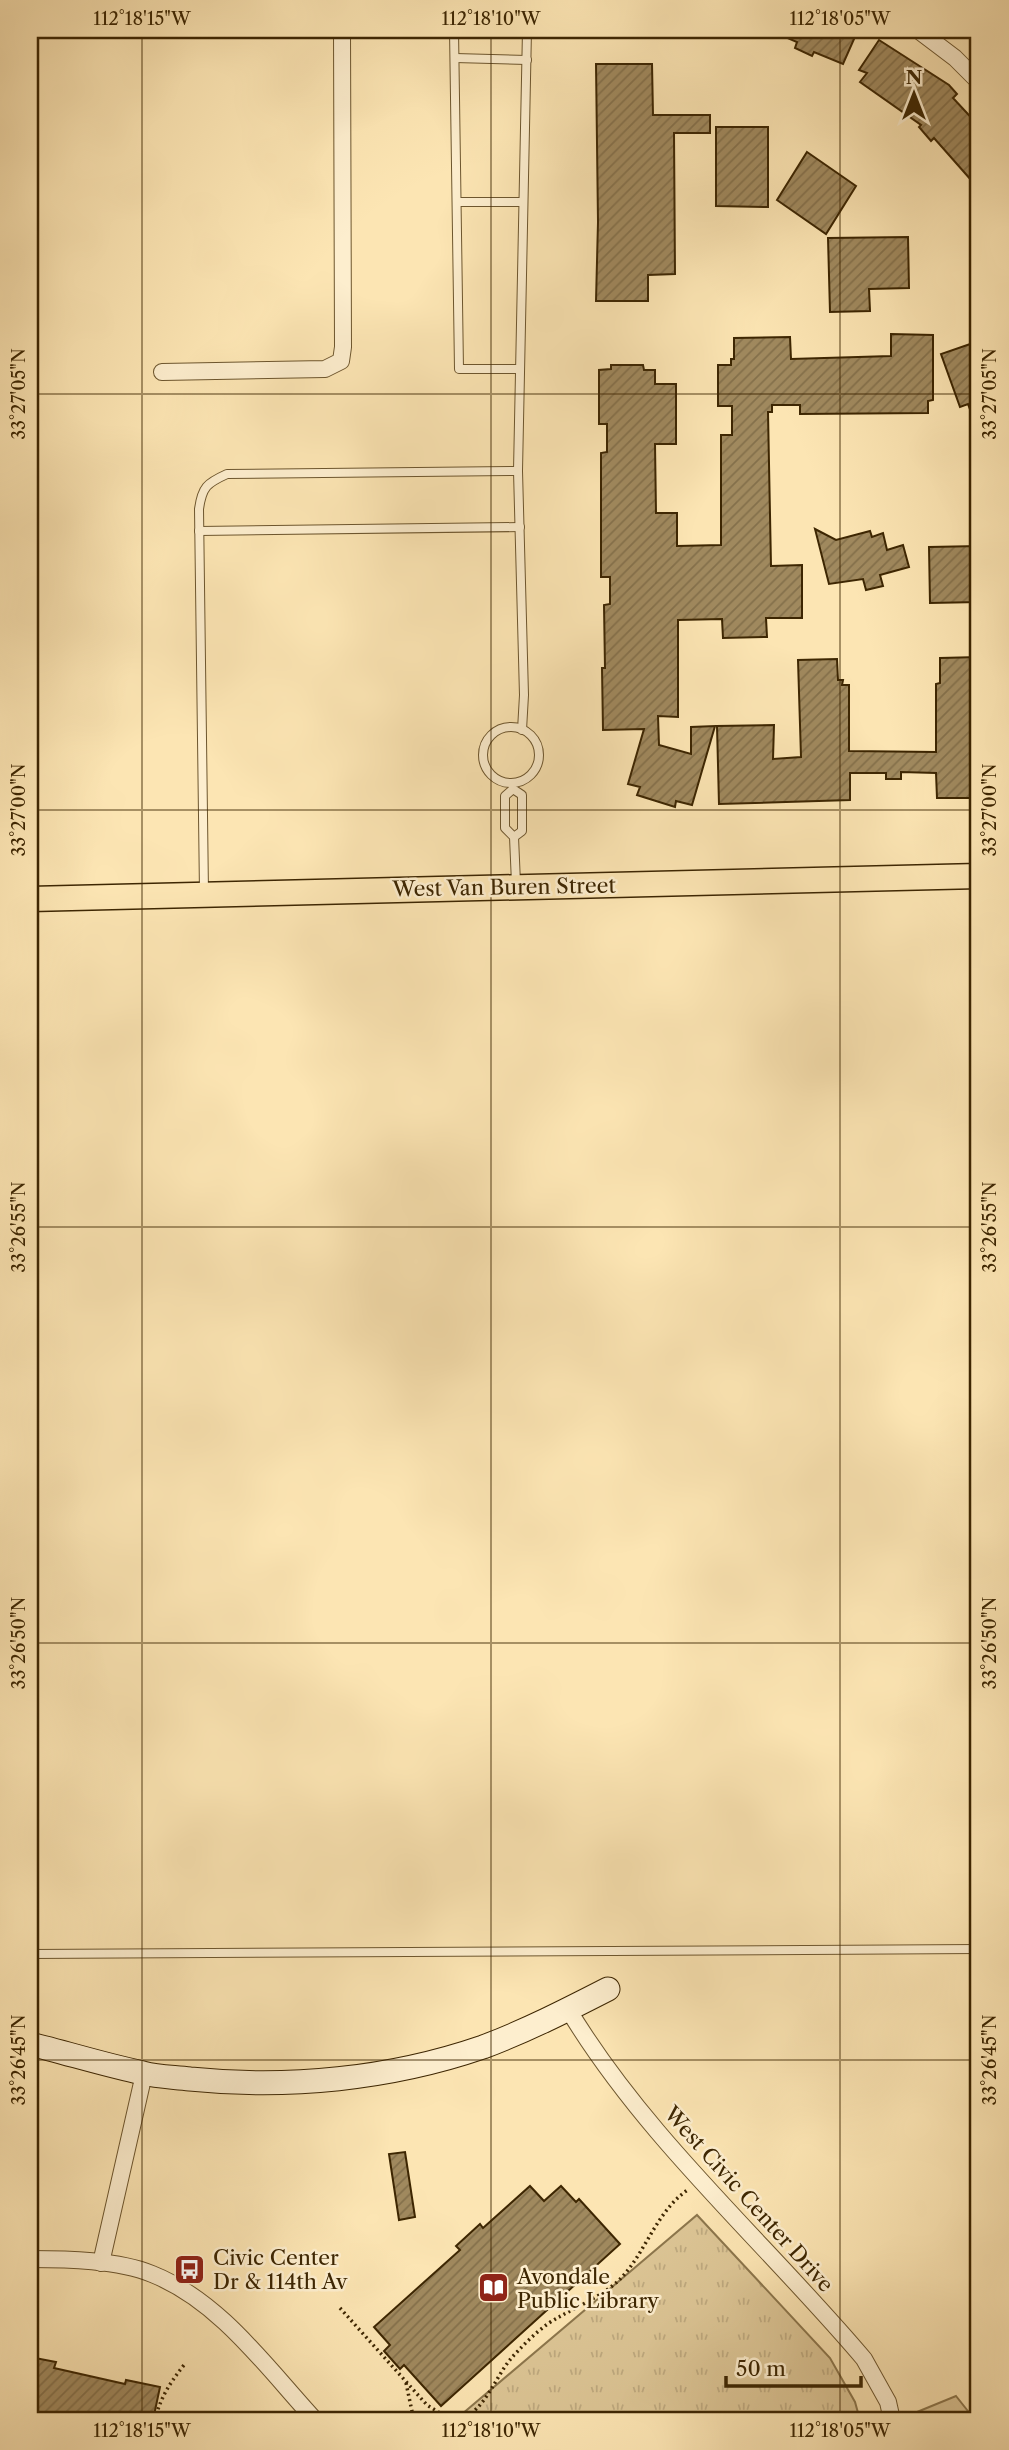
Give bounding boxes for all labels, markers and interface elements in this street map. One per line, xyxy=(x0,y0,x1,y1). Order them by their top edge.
text: 112°18'15"W xyxy=(93,8,192,30)
text: 112°18'10"W xyxy=(442,8,542,30)
text: 112°18'05"W xyxy=(789,8,892,30)
north arrow xyxy=(880,60,950,130)
text: N xyxy=(906,66,922,89)
text: 33°27'05"N xyxy=(8,348,30,440)
text: 33°27'05"N xyxy=(979,348,1001,440)
text: 33°27'00"N xyxy=(8,763,30,857)
text: 33°27'00"N xyxy=(979,763,1001,857)
street label: West Van Buren Street xyxy=(391,873,617,901)
text: 33°26'55"N xyxy=(8,1181,30,1273)
text: 33°26'55"N xyxy=(979,1181,1001,1273)
text: 33°26'50"N xyxy=(8,1596,30,1689)
text: 33°26'50"N xyxy=(979,1596,1001,1689)
text: 33°26'45"N xyxy=(8,2014,30,2106)
text: 33°26'45"N xyxy=(979,2014,1001,2106)
street label: West Civic Center Drive xyxy=(659,2100,839,2297)
place label: Civic Center Dr & 114th Av xyxy=(213,2245,348,2294)
bus stop icon: Civic Center Dr & 114th Av xyxy=(173,2252,207,2286)
place label: Avondale Public Library xyxy=(516,2264,659,2313)
library icon: Avondale Public Library xyxy=(477,2271,511,2305)
scale bar xyxy=(726,2345,860,2389)
text: 50 m xyxy=(736,2356,786,2381)
text: 112°18'15"W xyxy=(93,2420,192,2442)
text: 112°18'10"W xyxy=(442,2420,542,2442)
text: 112°18'05"W xyxy=(789,2420,892,2442)

